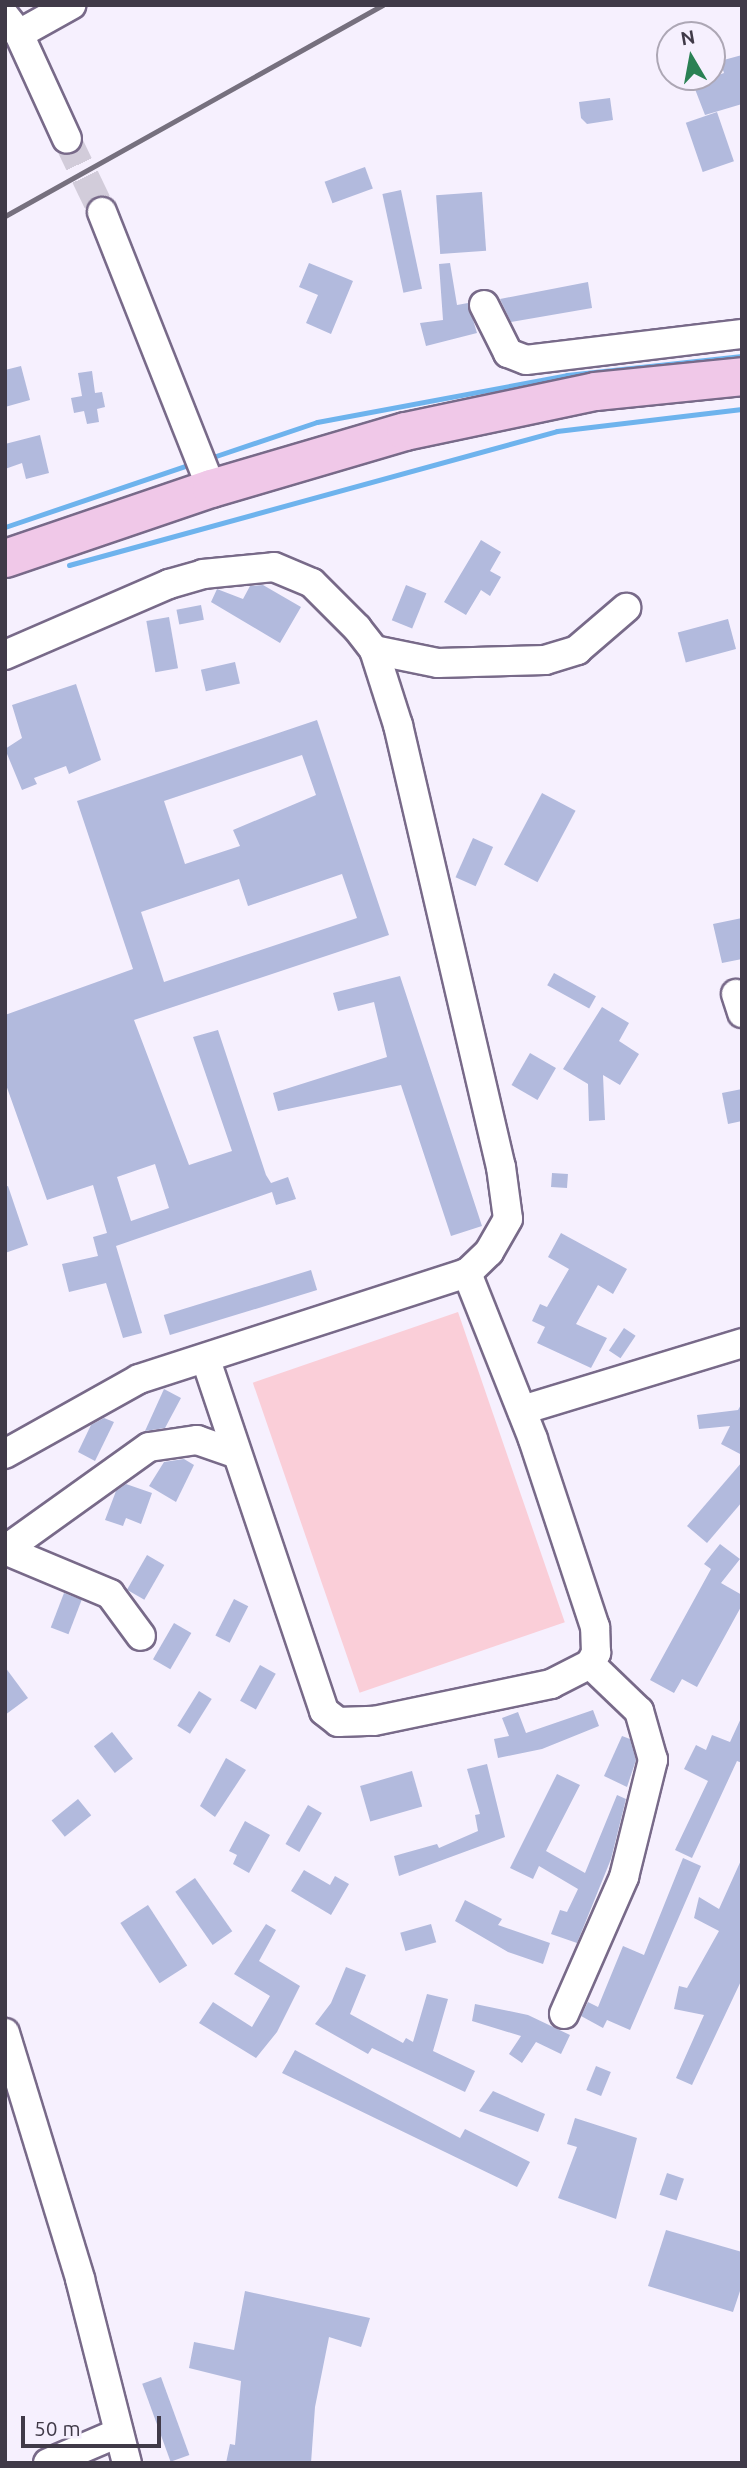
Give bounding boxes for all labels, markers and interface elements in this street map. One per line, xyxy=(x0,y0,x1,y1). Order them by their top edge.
north arrow xyxy=(656,21,726,91)
text: N xyxy=(679,25,697,49)
scale bar xyxy=(24,2402,164,2446)
text: 50 m xyxy=(34,2416,81,2440)

